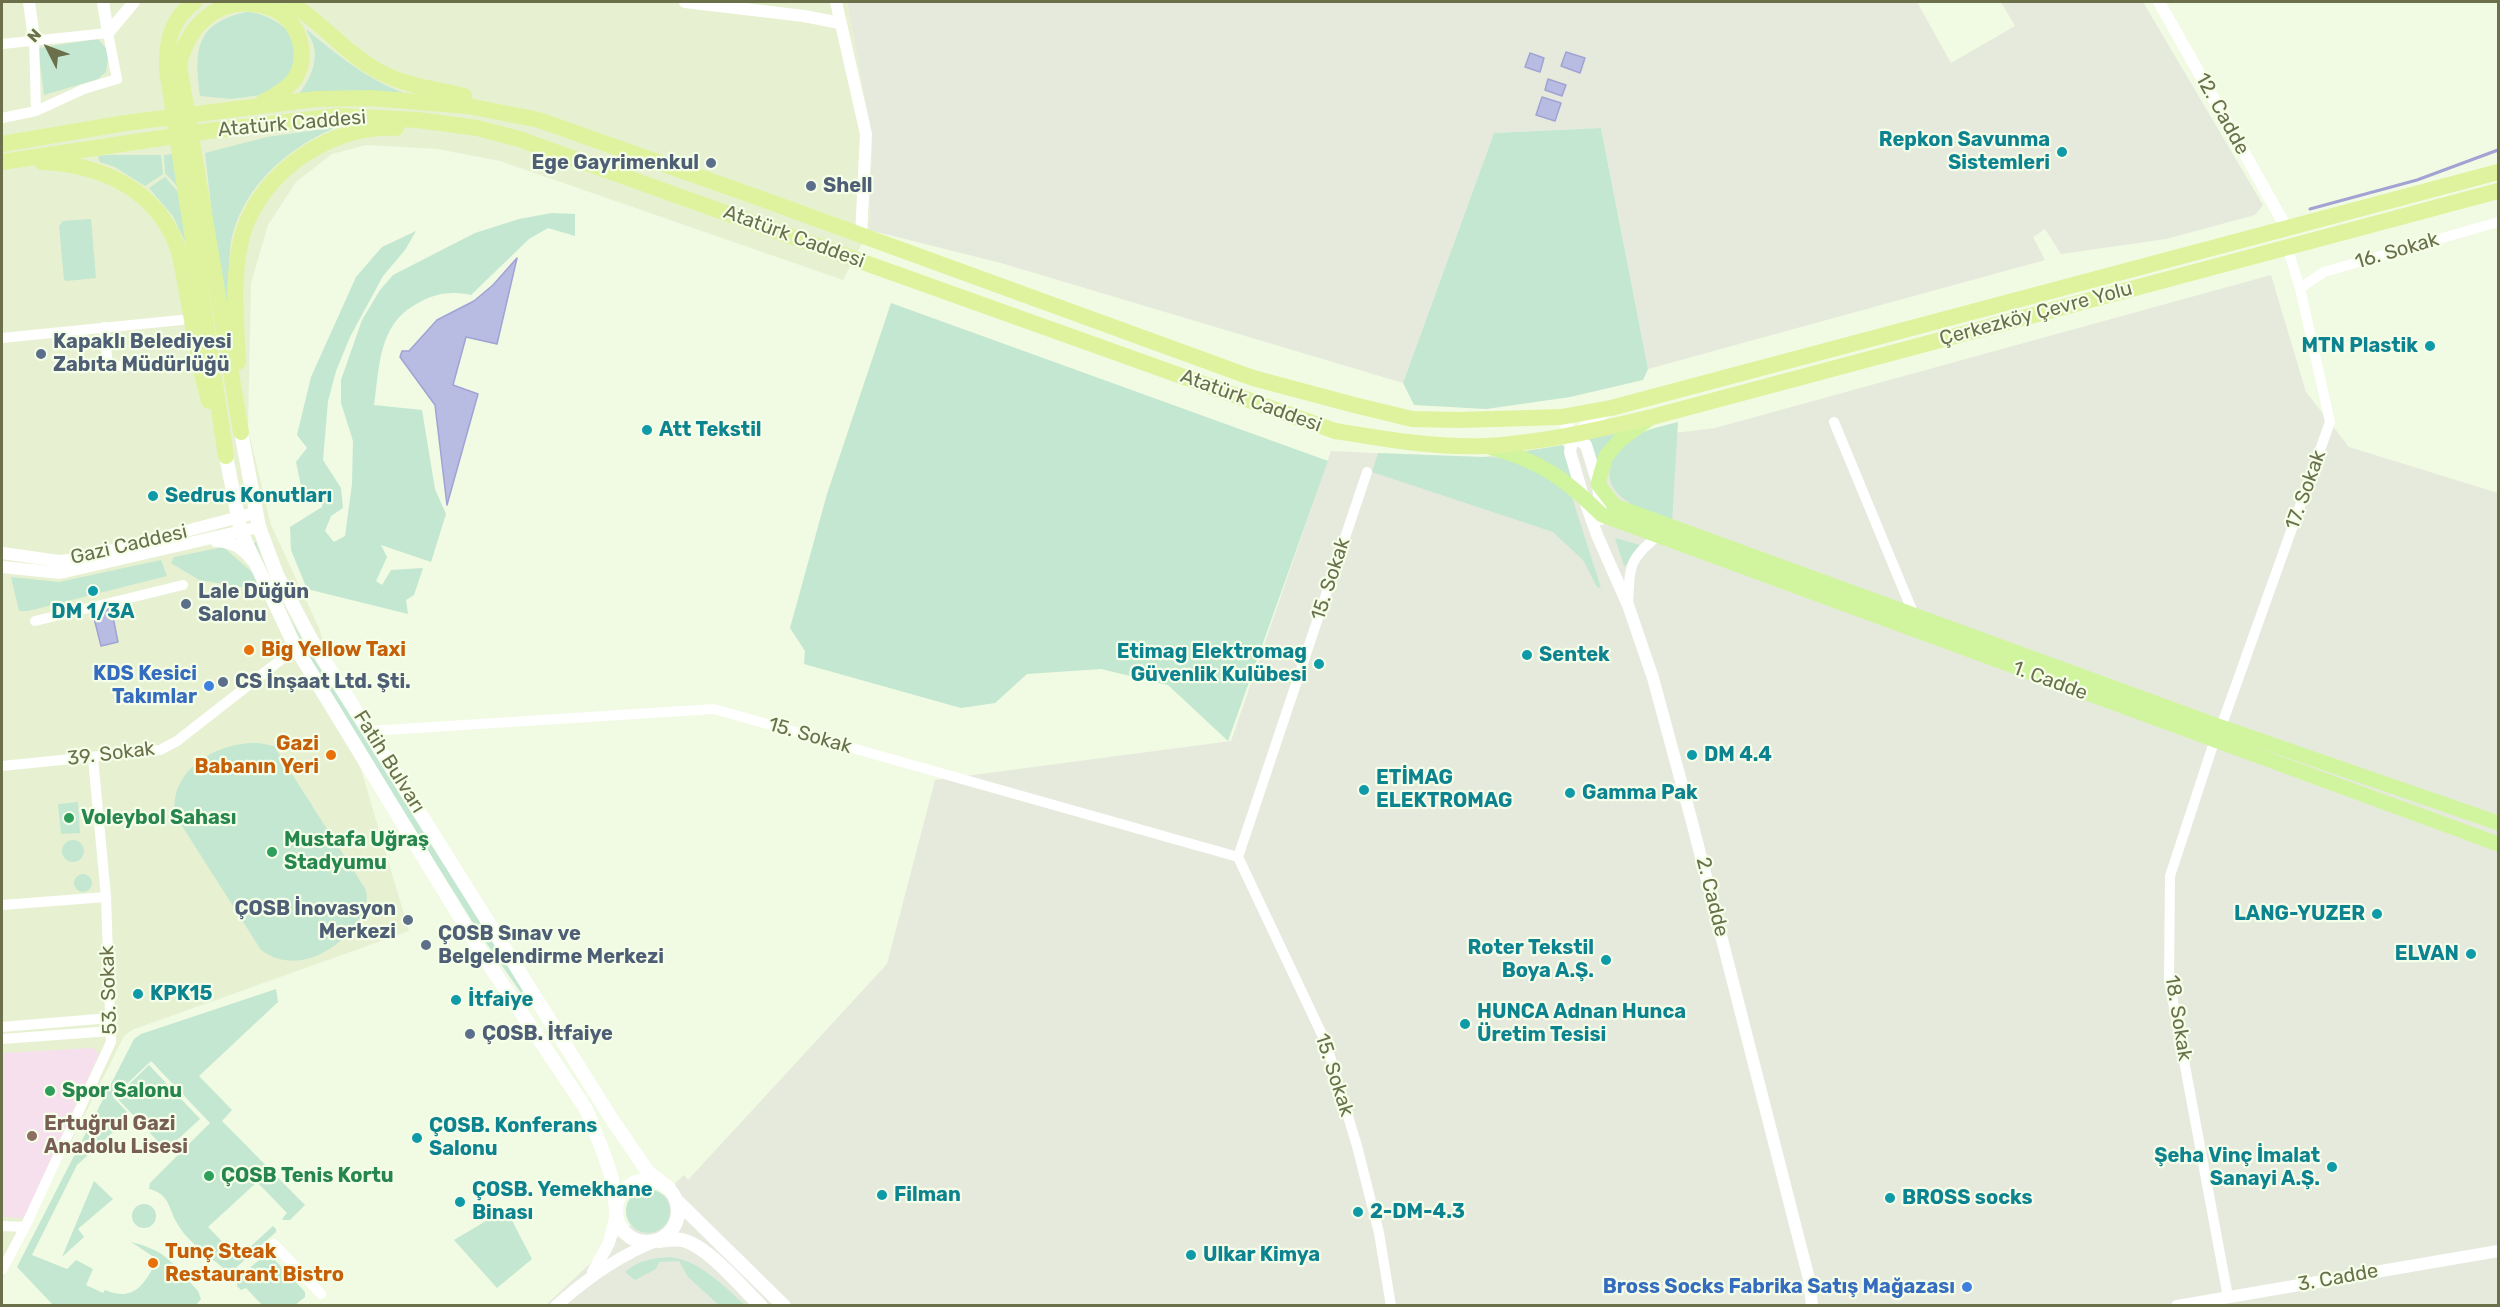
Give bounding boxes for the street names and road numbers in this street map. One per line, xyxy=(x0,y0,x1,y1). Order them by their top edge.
street label: 12. Cadde xyxy=(2190,69,2254,159)
street label: Atatürk Caddesi xyxy=(217,106,367,142)
street label: Atatürk Caddesi xyxy=(720,200,868,274)
street label: 16. Sokak xyxy=(2352,228,2442,274)
street label: Çerkezköy Çevre Yolu xyxy=(1937,277,2135,351)
street label: Atatürk Caddesi xyxy=(1177,364,1325,438)
street label: 17. Sokak xyxy=(2281,447,2331,533)
street label: Gazi Caddesi xyxy=(68,520,190,570)
street label: 15. Sokak xyxy=(1306,535,1356,623)
street label: 1. Cadde xyxy=(2009,656,2091,706)
street label: Fatih Bulvarı xyxy=(348,706,430,818)
street label: 15. Sokak xyxy=(766,713,854,759)
street label: 39. Sokak xyxy=(66,737,156,771)
street label: 2. Cadde xyxy=(1691,855,1733,939)
street label: 53. Sokak xyxy=(95,945,123,1035)
street label: 18. Sokak xyxy=(2159,973,2197,1063)
street label: 15. Sokak xyxy=(1309,1031,1359,1119)
street label: 3. Cadde xyxy=(2296,1259,2380,1297)

